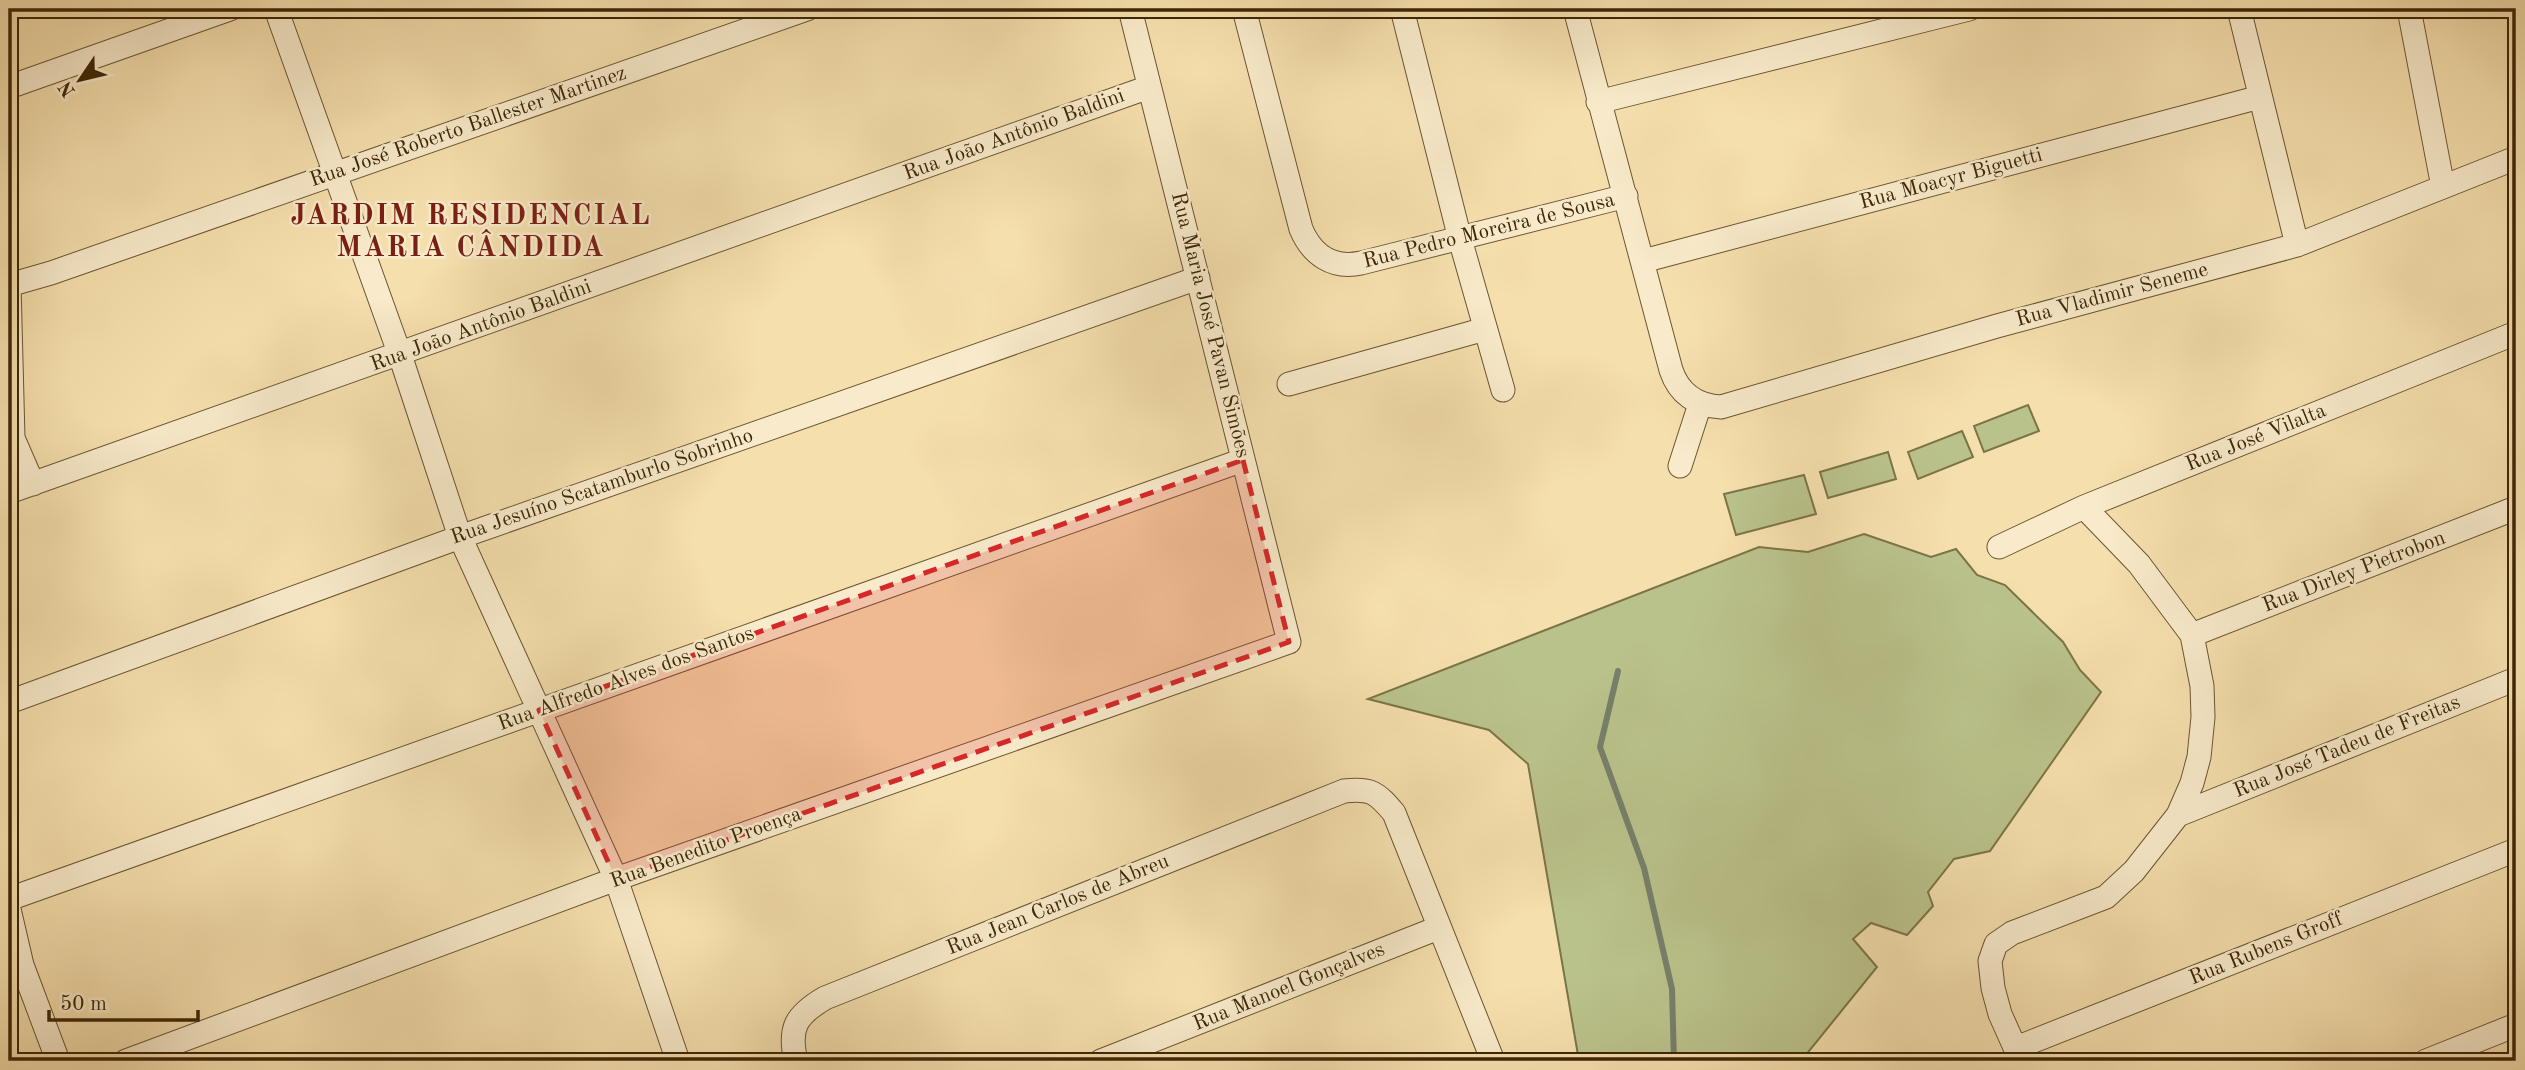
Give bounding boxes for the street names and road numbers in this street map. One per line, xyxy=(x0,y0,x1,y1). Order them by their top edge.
street label: Rua José Roberto Ballester Martinez xyxy=(307,63,629,191)
street label: Rua João Antônio Baldini xyxy=(901,85,1127,185)
street label: Rua Moacyr Biguetti xyxy=(1857,144,2045,214)
street label: Rua Maria José Pavan Simões xyxy=(1167,190,1253,460)
street label: Rua Pedro Moreira de Sousa xyxy=(1361,190,1617,272)
street label: Rua Vladimir Seneme xyxy=(2014,259,2210,331)
street label: Rua João Antônio Baldini xyxy=(368,276,594,376)
street label: Rua José Vilalta xyxy=(2183,400,2329,476)
street label: Rua Jesuíno Scatamburlo Sobrinho xyxy=(448,425,756,549)
street label: Rua Dirley Pietrobon xyxy=(2260,527,2448,617)
street label: Rua Alfredo Alves dos Santos xyxy=(495,623,757,735)
street label: Rua José Tadeu de Freitas xyxy=(2231,692,2463,802)
street label: Rua Benedito Proença xyxy=(608,804,804,892)
street label: Rua Jean Carlos de Abreu xyxy=(944,851,1172,959)
street label: Rua Rubens Groff xyxy=(2186,908,2347,989)
street label: Rua Manoel Gonçalves xyxy=(1190,939,1388,1035)

